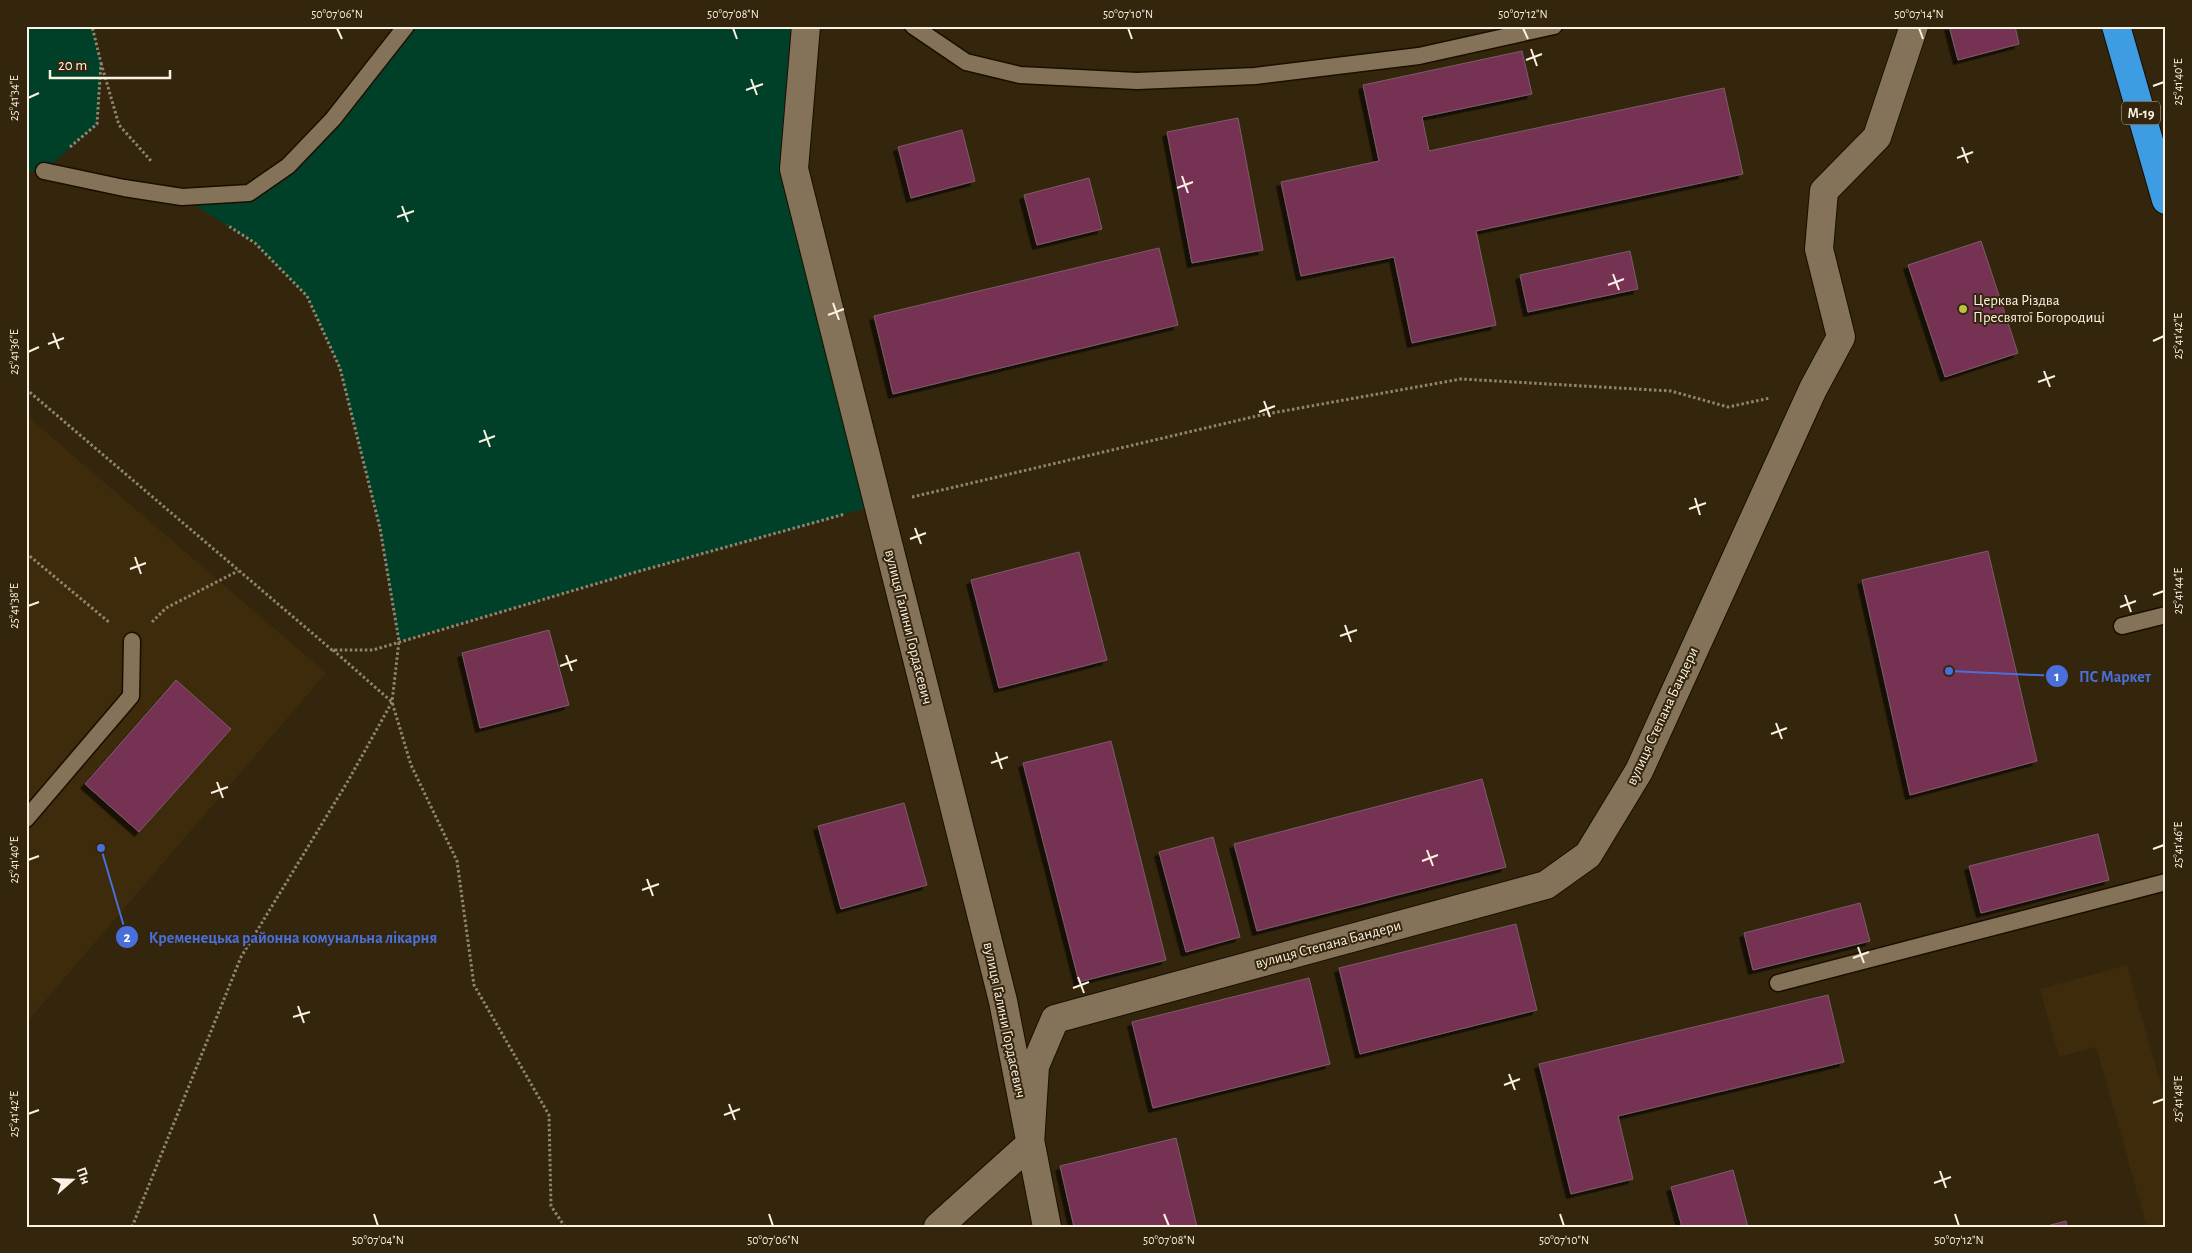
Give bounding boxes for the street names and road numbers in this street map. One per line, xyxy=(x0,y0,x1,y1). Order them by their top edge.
road number: М-19 xyxy=(2122,102,2160,125)
street label: вулиця Галини Гордасевич xyxy=(882,548,935,706)
street label: вулиця Степана Бандери xyxy=(1624,645,1701,788)
street label: вулиця Степана Бандери xyxy=(1254,918,1403,971)
street label: вулиця Галини Гордасевич xyxy=(981,941,1028,1099)

